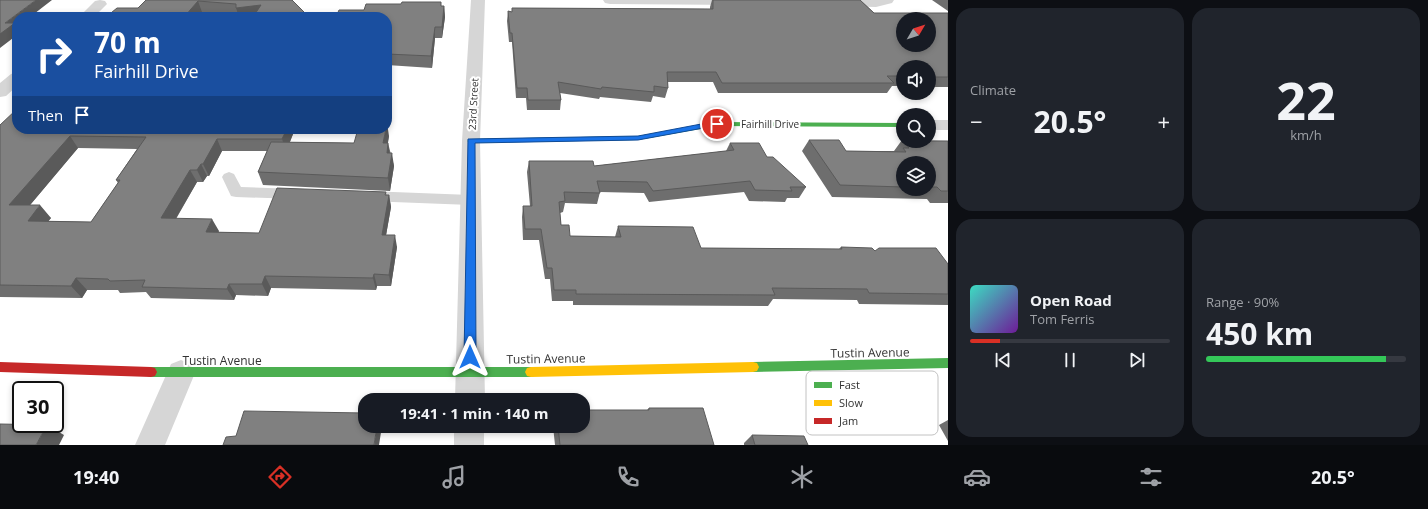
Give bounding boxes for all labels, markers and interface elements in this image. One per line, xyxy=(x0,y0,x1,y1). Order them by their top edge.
north arrow xyxy=(896,12,936,52)
map controls xyxy=(896,12,936,196)
text: 70 m xyxy=(94,23,161,61)
icon: right xyxy=(28,28,80,80)
text: Fairhill Drive xyxy=(94,59,199,83)
button: sound xyxy=(896,60,936,100)
text: 22 xyxy=(1276,64,1336,135)
street label: 23rd Street xyxy=(465,77,481,130)
text: Climate xyxy=(970,81,1016,99)
text: 20.5° xyxy=(1034,101,1106,142)
icon: arrive xyxy=(71,104,93,126)
text: Then xyxy=(28,105,63,125)
text: − xyxy=(970,106,983,136)
text: + xyxy=(1157,106,1170,136)
pin xyxy=(700,107,734,141)
button: search xyxy=(896,108,936,148)
icon: arrive xyxy=(706,113,728,135)
street label: Fairhill Drive xyxy=(741,117,799,131)
text: km/h xyxy=(1290,126,1322,144)
button: layers xyxy=(896,156,936,196)
text: Open Road xyxy=(1030,290,1112,310)
text: Range · 90% xyxy=(1206,293,1279,311)
text: Tom Ferris xyxy=(1030,310,1095,328)
text: 450 km xyxy=(1206,313,1313,354)
position arrow xyxy=(449,336,491,378)
street label: Tustin Avenue xyxy=(830,343,910,362)
street label: Tustin Avenue xyxy=(506,349,586,368)
icon: previous xyxy=(992,349,1014,371)
icon: pause xyxy=(1059,349,1081,371)
icon: next xyxy=(1126,349,1148,371)
street label: Tustin Avenue xyxy=(182,352,262,369)
legend xyxy=(806,371,938,435)
text: Fast xyxy=(839,377,860,392)
speed limit sign: 30 xyxy=(12,381,64,433)
text: Slow xyxy=(839,395,863,410)
text: 19:41 · 1 min · 140 m xyxy=(400,403,548,423)
text: Jam xyxy=(838,413,858,428)
icon: directions xyxy=(266,463,294,491)
icon: music xyxy=(440,463,468,491)
icon: phone xyxy=(614,463,642,491)
icon: climate xyxy=(788,463,816,491)
icon: car xyxy=(963,463,991,491)
icon: filters xyxy=(1137,463,1165,491)
text: 19:40 xyxy=(73,465,119,489)
text: 20.5° xyxy=(1311,465,1355,489)

